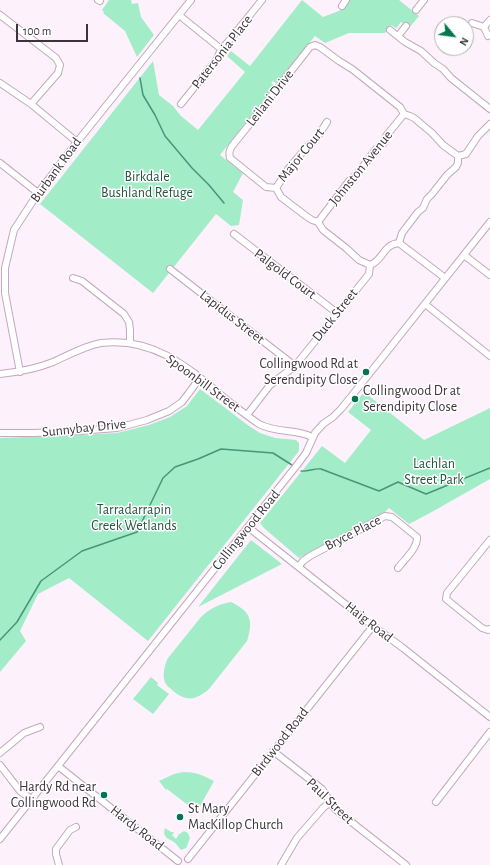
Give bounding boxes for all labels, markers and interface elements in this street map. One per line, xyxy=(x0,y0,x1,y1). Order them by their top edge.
street label: Patersonia Place xyxy=(188,12,256,92)
scale bar xyxy=(18,16,90,42)
north arrow xyxy=(434,16,474,56)
text: 100 m xyxy=(23,25,51,37)
text: N xyxy=(457,36,471,48)
street label: Leilani Drive xyxy=(243,66,297,130)
street label: Major Court xyxy=(274,125,328,185)
street label: Johnston Avenue xyxy=(326,127,396,209)
street label: Burbank Road xyxy=(27,134,85,206)
park label: Birkdale Bushland Refuge xyxy=(101,169,193,202)
street label: Palgold Court xyxy=(251,245,319,303)
street label: Duck Street xyxy=(309,285,361,345)
street label: Lapidus Street xyxy=(196,286,268,348)
street label: Spoonbill Street xyxy=(163,351,243,415)
place label: Collingwood Rd at Serendipity Close xyxy=(259,356,358,388)
marker: Collingwood Rd at Serendipity Close xyxy=(361,367,371,377)
place label: Collingwood Dr at Serendipity Close xyxy=(363,383,461,416)
marker: Collingwood Dr at Serendipity Close xyxy=(350,394,360,404)
street label: Sunnybay Drive xyxy=(41,415,127,441)
park label: Lachlan Street Park xyxy=(404,456,464,488)
street label: Collingwood Road xyxy=(208,486,284,574)
park label: Tarradarrapin Creek Wetlands xyxy=(91,502,177,534)
street label: Bryce Place xyxy=(322,512,384,554)
street label: Haig Road xyxy=(342,598,396,646)
street label: Birdwood Road xyxy=(248,704,312,780)
street label: Paul Street xyxy=(303,774,357,828)
place label: Hardy Rd near Collingwood Rd xyxy=(11,779,96,812)
marker: Hardy Rd near Collingwood Rd xyxy=(99,790,109,800)
place label: St Mary MacKillop Church xyxy=(188,801,283,834)
street label: Hardy Road xyxy=(107,802,167,854)
marker: St Mary MacKillop Church xyxy=(175,812,185,822)

